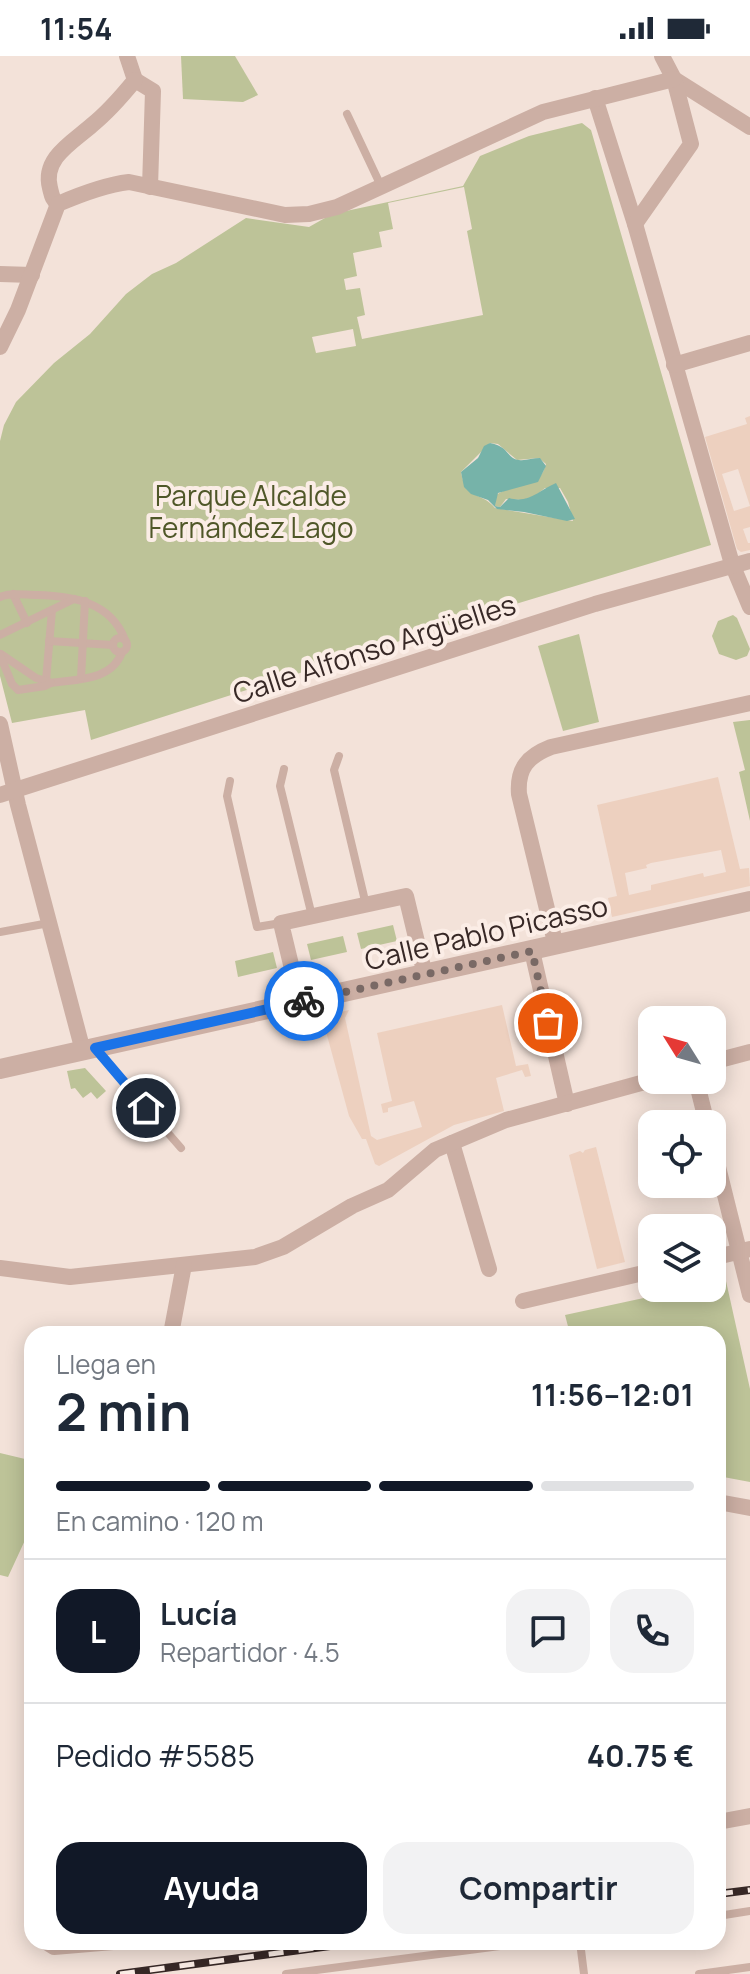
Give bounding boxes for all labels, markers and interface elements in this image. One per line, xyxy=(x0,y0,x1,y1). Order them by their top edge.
text: 11:54 xyxy=(40,8,112,49)
park label: Parque Alcalde Fernández Lago xyxy=(148,476,354,546)
street label: Calle Alfonso Argüelles xyxy=(228,584,520,712)
street label: Calle Pablo Picasso xyxy=(361,886,611,978)
courier xyxy=(264,961,344,1041)
icon: bike xyxy=(282,979,326,1023)
pin xyxy=(514,989,582,1057)
icon: bag xyxy=(526,1001,570,1045)
north arrow xyxy=(638,1006,726,1094)
map controls xyxy=(638,1006,726,1302)
pin xyxy=(112,1074,180,1142)
icon: home xyxy=(124,1086,168,1130)
button: locate xyxy=(638,1110,726,1198)
button: layers xyxy=(638,1214,726,1302)
text: Llega en xyxy=(56,1346,156,1382)
text: 11:56–12:01 xyxy=(531,1374,694,1415)
text: 2 min xyxy=(56,1376,191,1447)
text: En camino · 120 m xyxy=(56,1503,263,1539)
button: chat xyxy=(506,1589,590,1673)
button: phone xyxy=(610,1589,694,1673)
text: Lucía xyxy=(160,1593,237,1634)
text: L xyxy=(90,1611,106,1652)
text: Repartidor · 4.5 xyxy=(160,1634,340,1670)
text: Pedido #5585 xyxy=(56,1735,255,1776)
text: 40.75 € xyxy=(587,1735,694,1776)
button: Ayuda xyxy=(56,1842,367,1934)
button: Compartir xyxy=(383,1842,694,1934)

